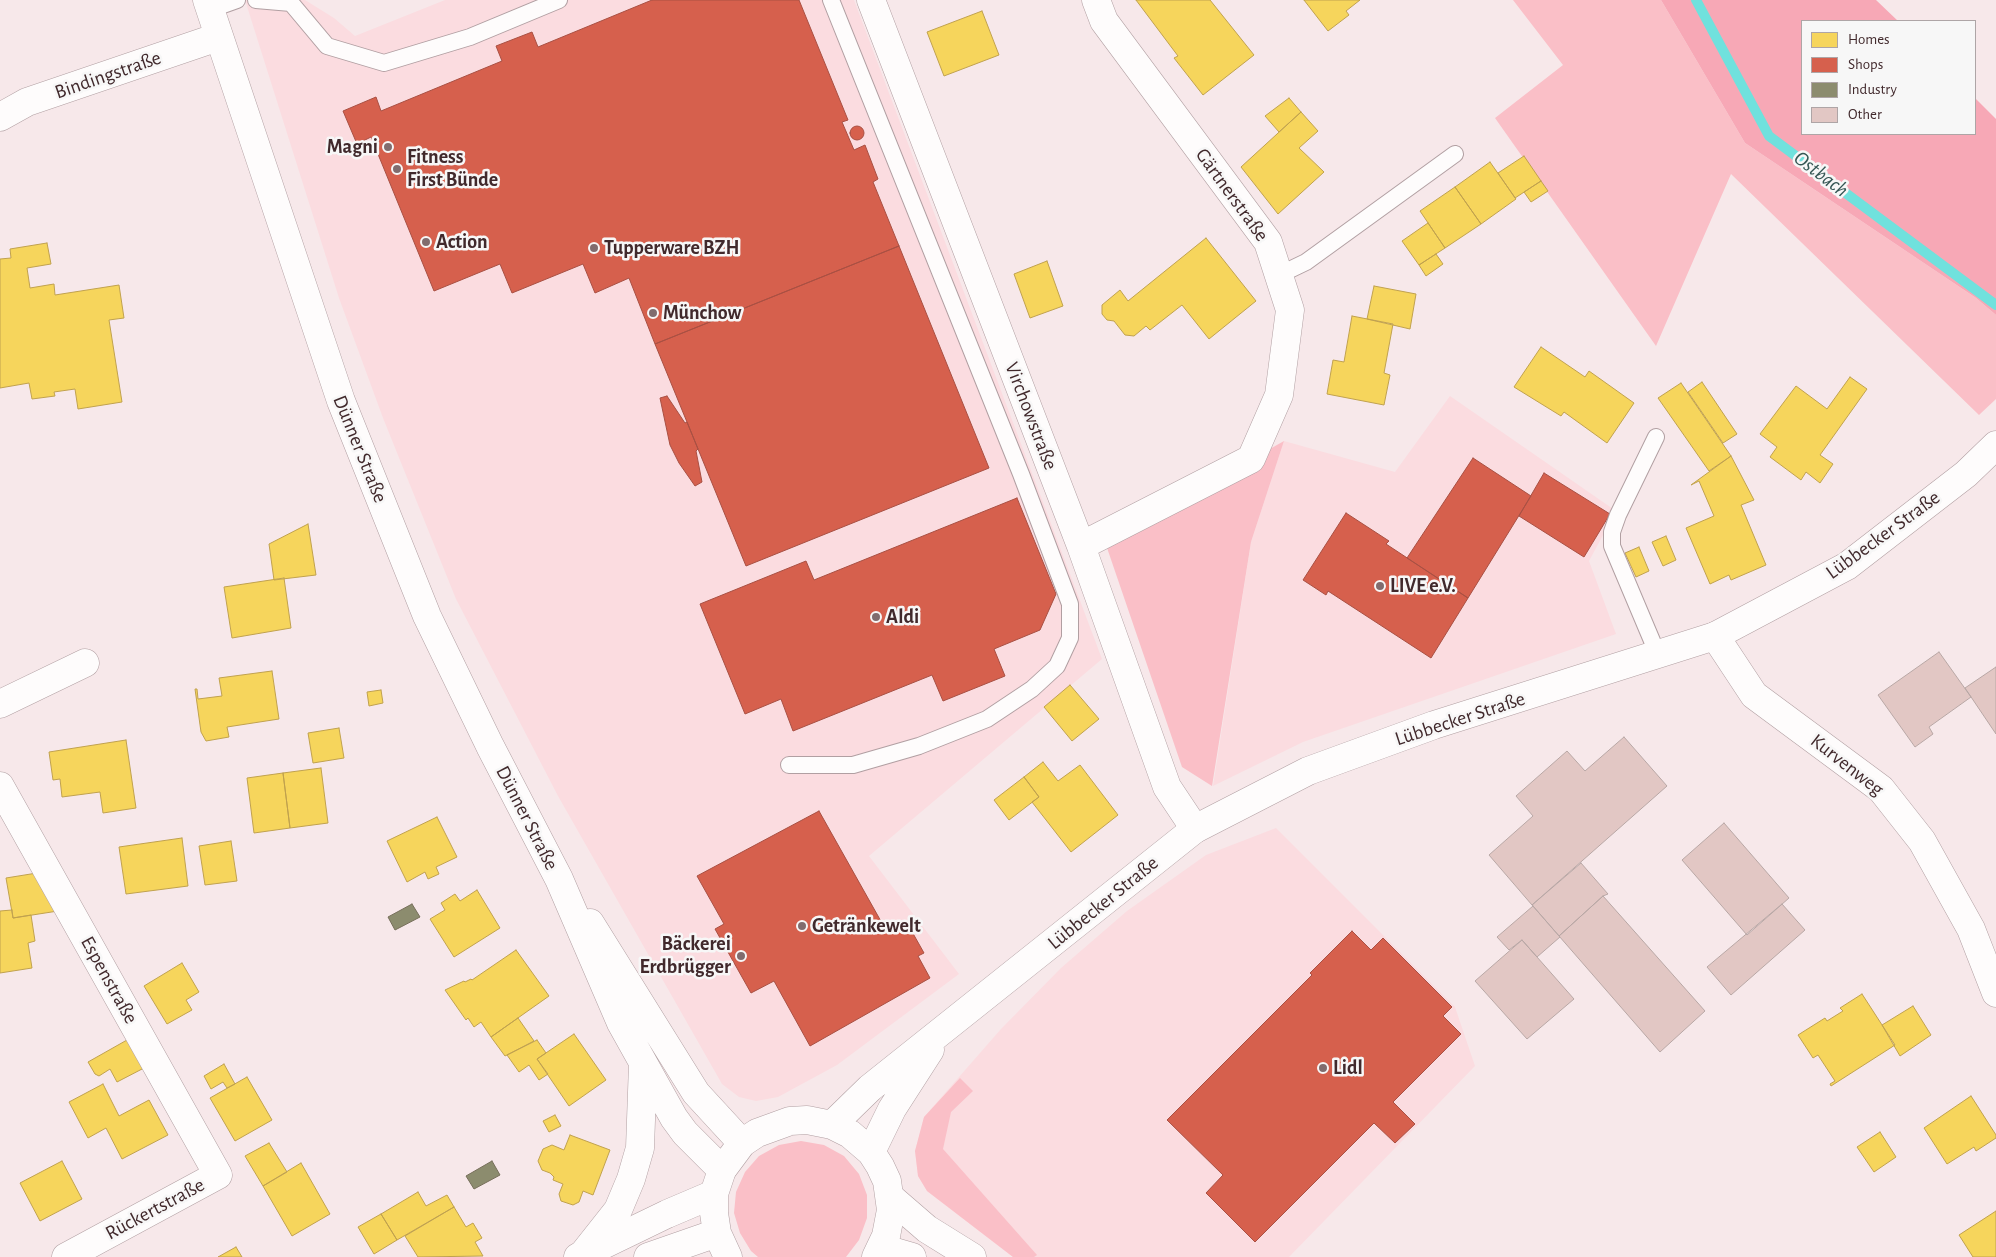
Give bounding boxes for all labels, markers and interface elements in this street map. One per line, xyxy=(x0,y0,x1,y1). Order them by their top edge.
legend xyxy=(1801,20,1976,135)
text: Homes xyxy=(1848,32,1890,47)
street label: Bindingstraße xyxy=(52,46,164,104)
text: Shops xyxy=(1848,57,1883,72)
text: Industry xyxy=(1848,82,1897,97)
text: Other xyxy=(1848,107,1882,122)
place label: Magni xyxy=(327,135,378,159)
marker: Magni xyxy=(382,141,394,153)
street label: Gärtnerstraße xyxy=(1190,144,1274,246)
place label: Fitness First Bünde xyxy=(407,145,498,192)
water label: Ostbach xyxy=(1789,145,1853,203)
marker: Fitness First Bünde xyxy=(391,163,403,175)
place label: Action xyxy=(436,230,488,254)
marker: Action xyxy=(420,236,432,248)
place label: Tupperware BZH xyxy=(604,236,739,260)
marker: Tupperware BZH xyxy=(588,242,600,254)
place label: Münchow xyxy=(663,301,741,325)
marker: Münchow xyxy=(647,307,659,319)
street label: Virchowstraße xyxy=(1000,359,1062,473)
street label: Dünner Straße xyxy=(328,392,392,506)
street label: Lübbecker Straße xyxy=(1821,486,1945,584)
place label: LIVE e.V. xyxy=(1390,574,1456,598)
marker: LIVE e.V. xyxy=(1374,580,1386,592)
place label: Aldi xyxy=(886,605,919,629)
marker: Aldi xyxy=(870,611,882,623)
street label: Lübbecker Straße xyxy=(1392,687,1528,751)
street label: Kurvenweg xyxy=(1805,729,1889,801)
street label: Dünner Straße xyxy=(490,762,564,874)
street label: Lübbecker Straße xyxy=(1043,851,1163,955)
place label: Getränkewelt xyxy=(812,914,921,938)
marker: Getränkewelt xyxy=(796,920,808,932)
street label: Espenstraße xyxy=(75,932,143,1028)
place label: Bäckerei Erdbrügger xyxy=(639,932,731,979)
marker: Bäckerei Erdbrügger xyxy=(735,950,747,962)
place label: Lidl xyxy=(1333,1056,1363,1080)
marker: Lidl xyxy=(1317,1062,1329,1074)
street label: Rückertstraße xyxy=(101,1173,209,1245)

